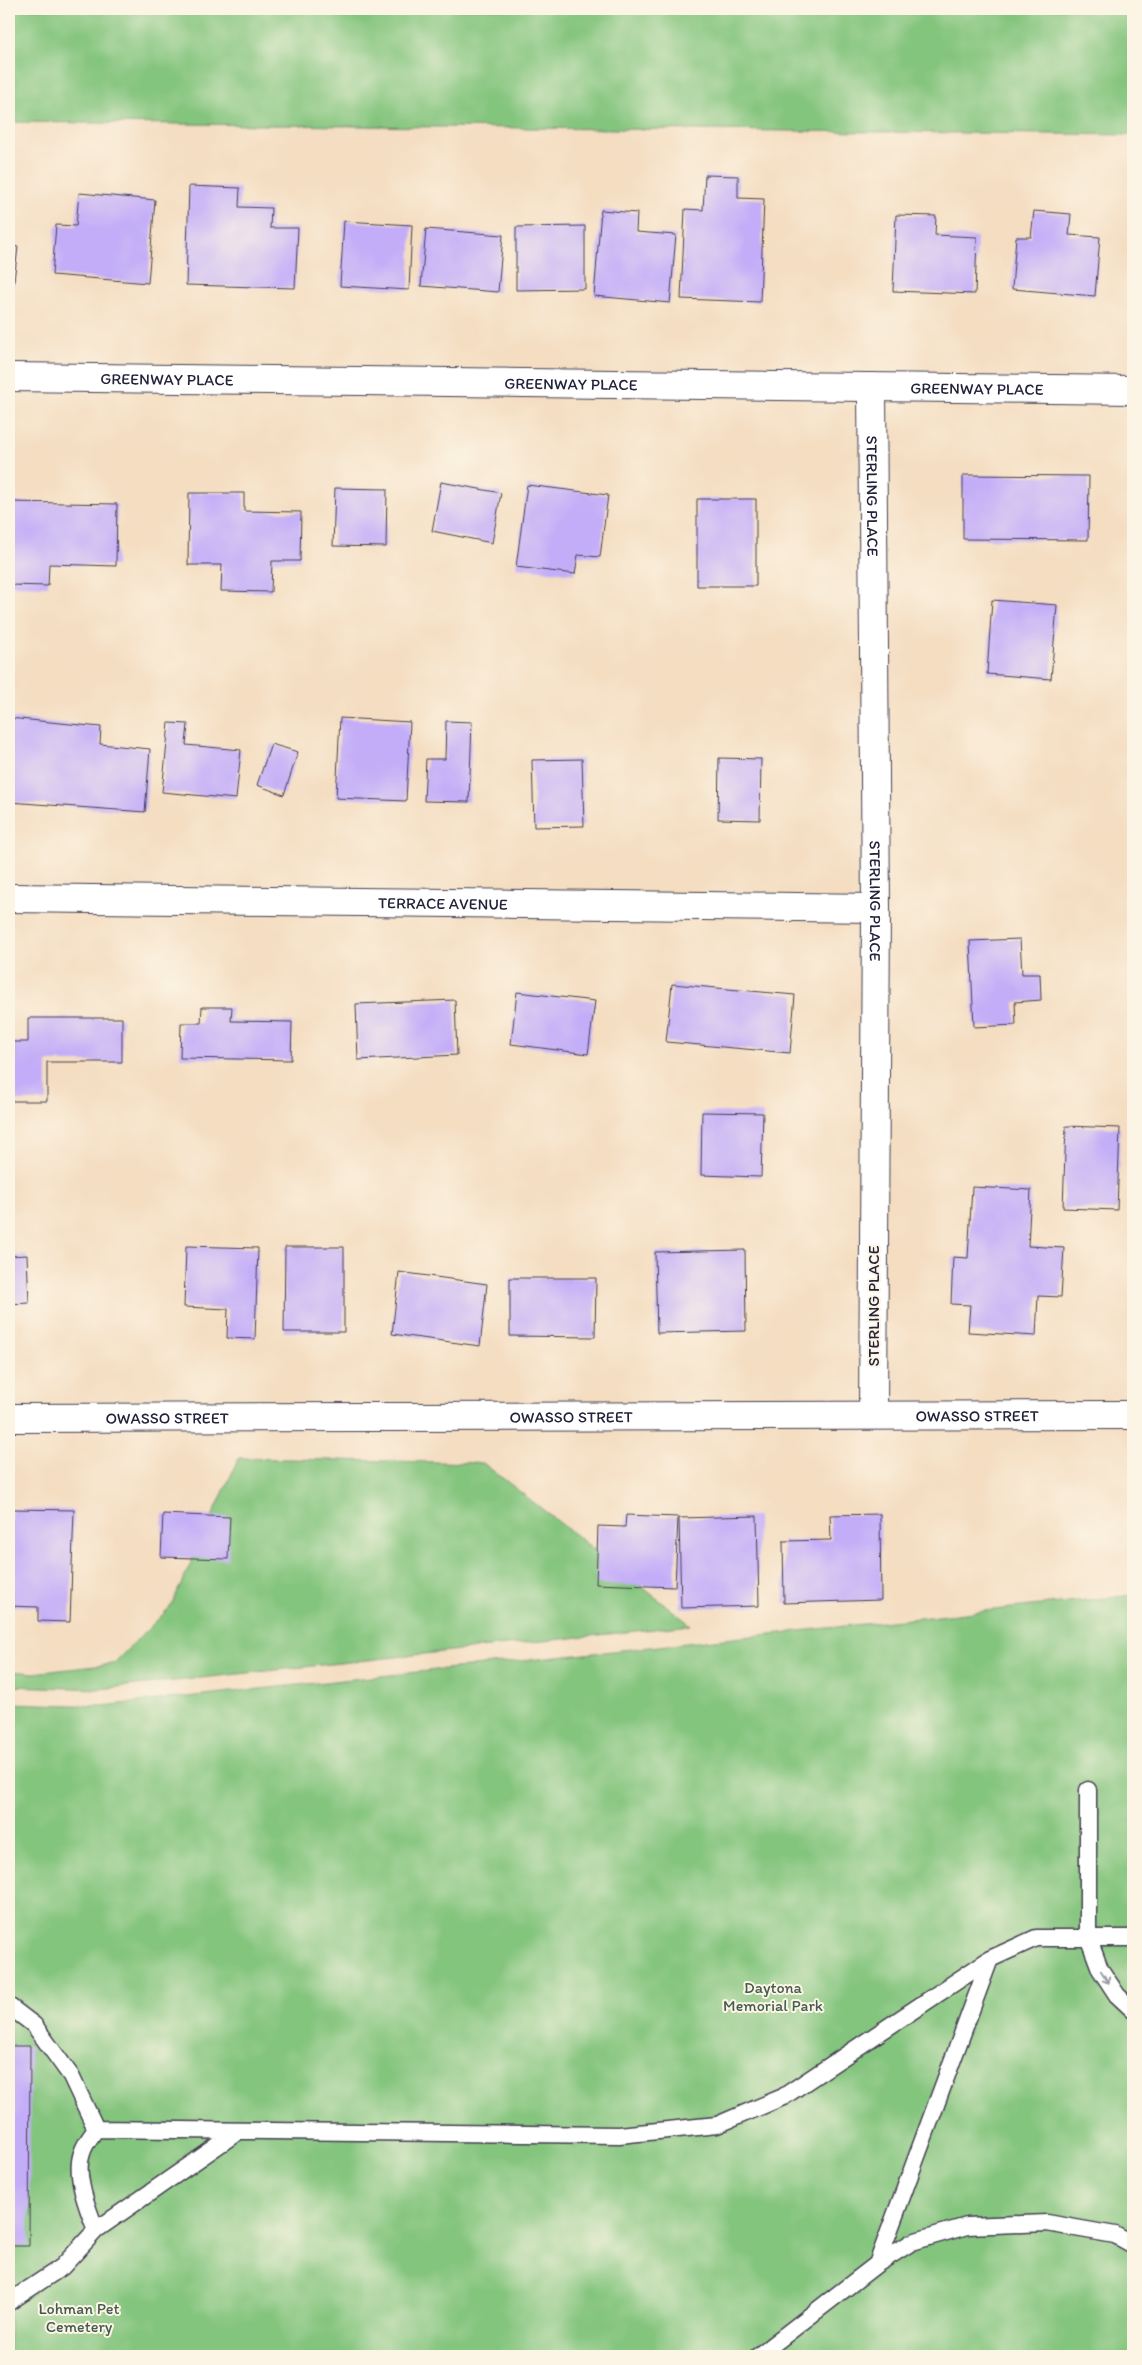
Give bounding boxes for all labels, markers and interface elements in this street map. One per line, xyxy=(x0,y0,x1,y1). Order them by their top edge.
street label: GREENWAY PLACE xyxy=(100,369,234,390)
street label: GREENWAY PLACE xyxy=(504,374,638,394)
street label: GREENWAY PLACE xyxy=(910,378,1044,399)
street label: STERLING PLACE xyxy=(862,435,882,557)
street label: STERLING PLACE xyxy=(865,840,885,962)
street label: TERRACE AVENUE xyxy=(378,893,508,914)
street label: STERLING PLACE xyxy=(864,1245,883,1366)
street label: OWASSO STREET xyxy=(915,1406,1039,1426)
street label: OWASSO STREET xyxy=(509,1407,633,1427)
street label: OWASSO STREET xyxy=(105,1408,229,1428)
one-way arrow xyxy=(1100,1970,1110,1984)
park label: Daytona Memorial Park xyxy=(723,1978,823,2015)
park label: Lohman Pet Cemetery xyxy=(38,2299,120,2336)

